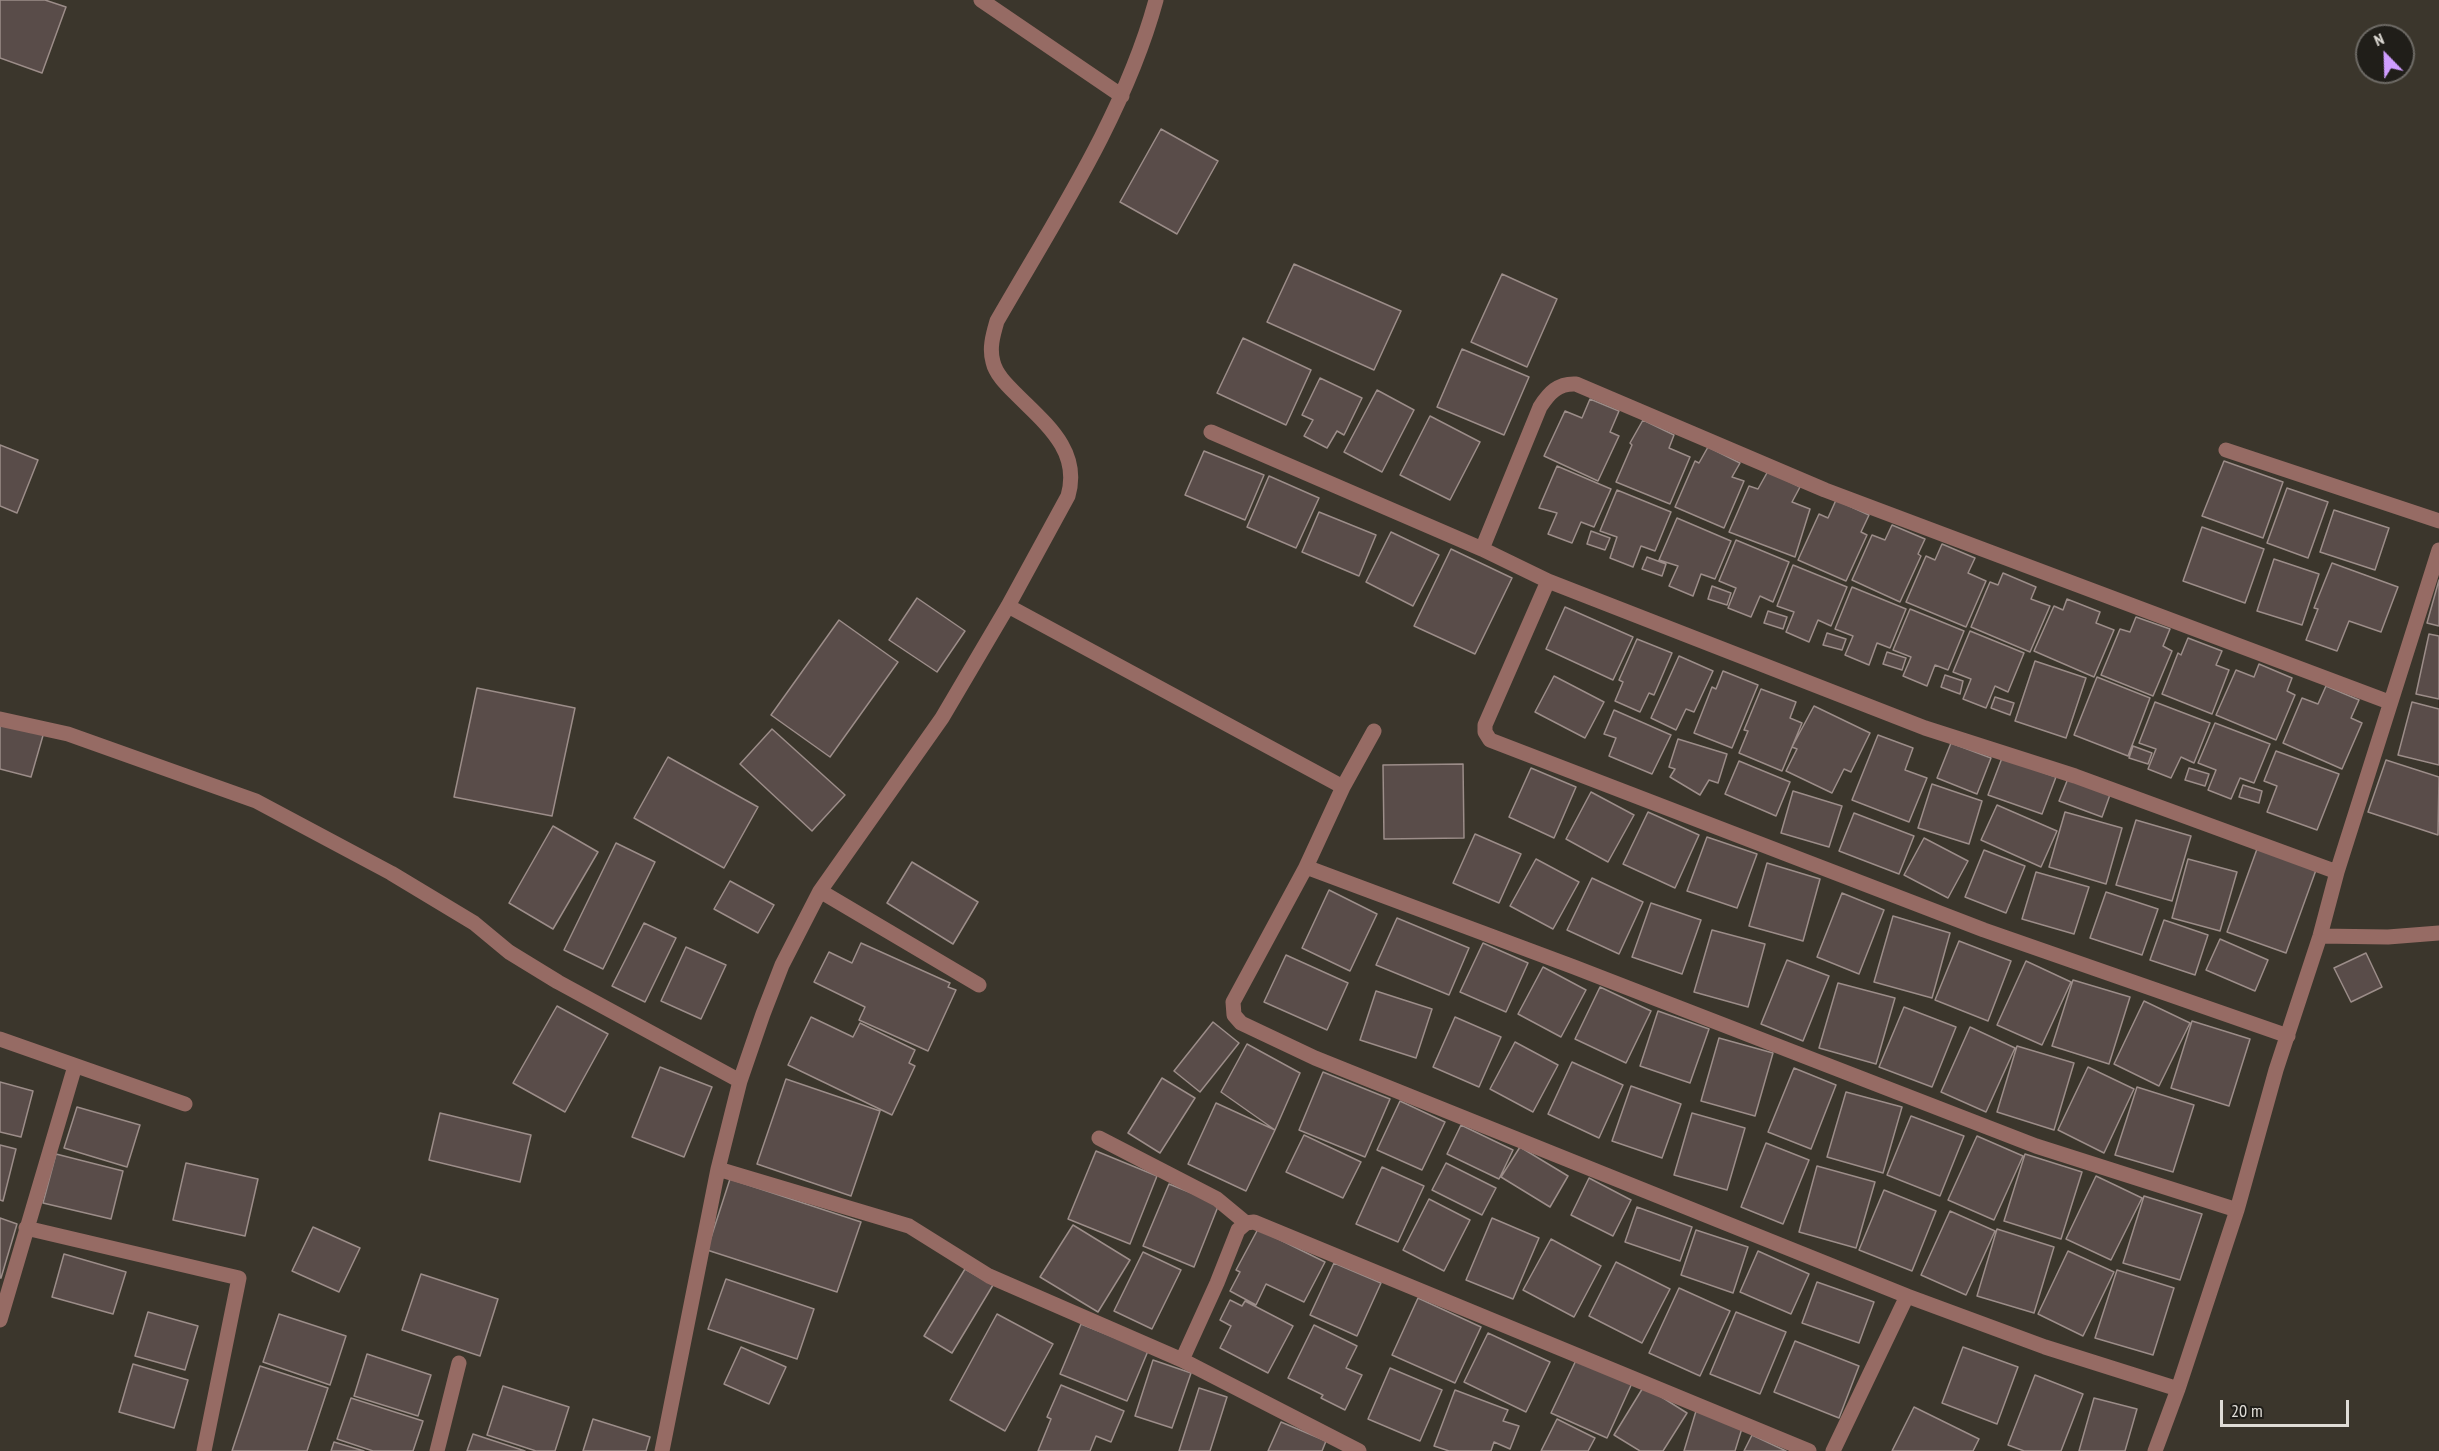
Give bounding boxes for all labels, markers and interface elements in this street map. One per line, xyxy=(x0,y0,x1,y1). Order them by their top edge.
north arrow xyxy=(2355,24,2415,84)
text: N xyxy=(2371,28,2387,50)
scale bar xyxy=(2223,1388,2352,1426)
text: 20 m xyxy=(2231,1399,2263,1422)

